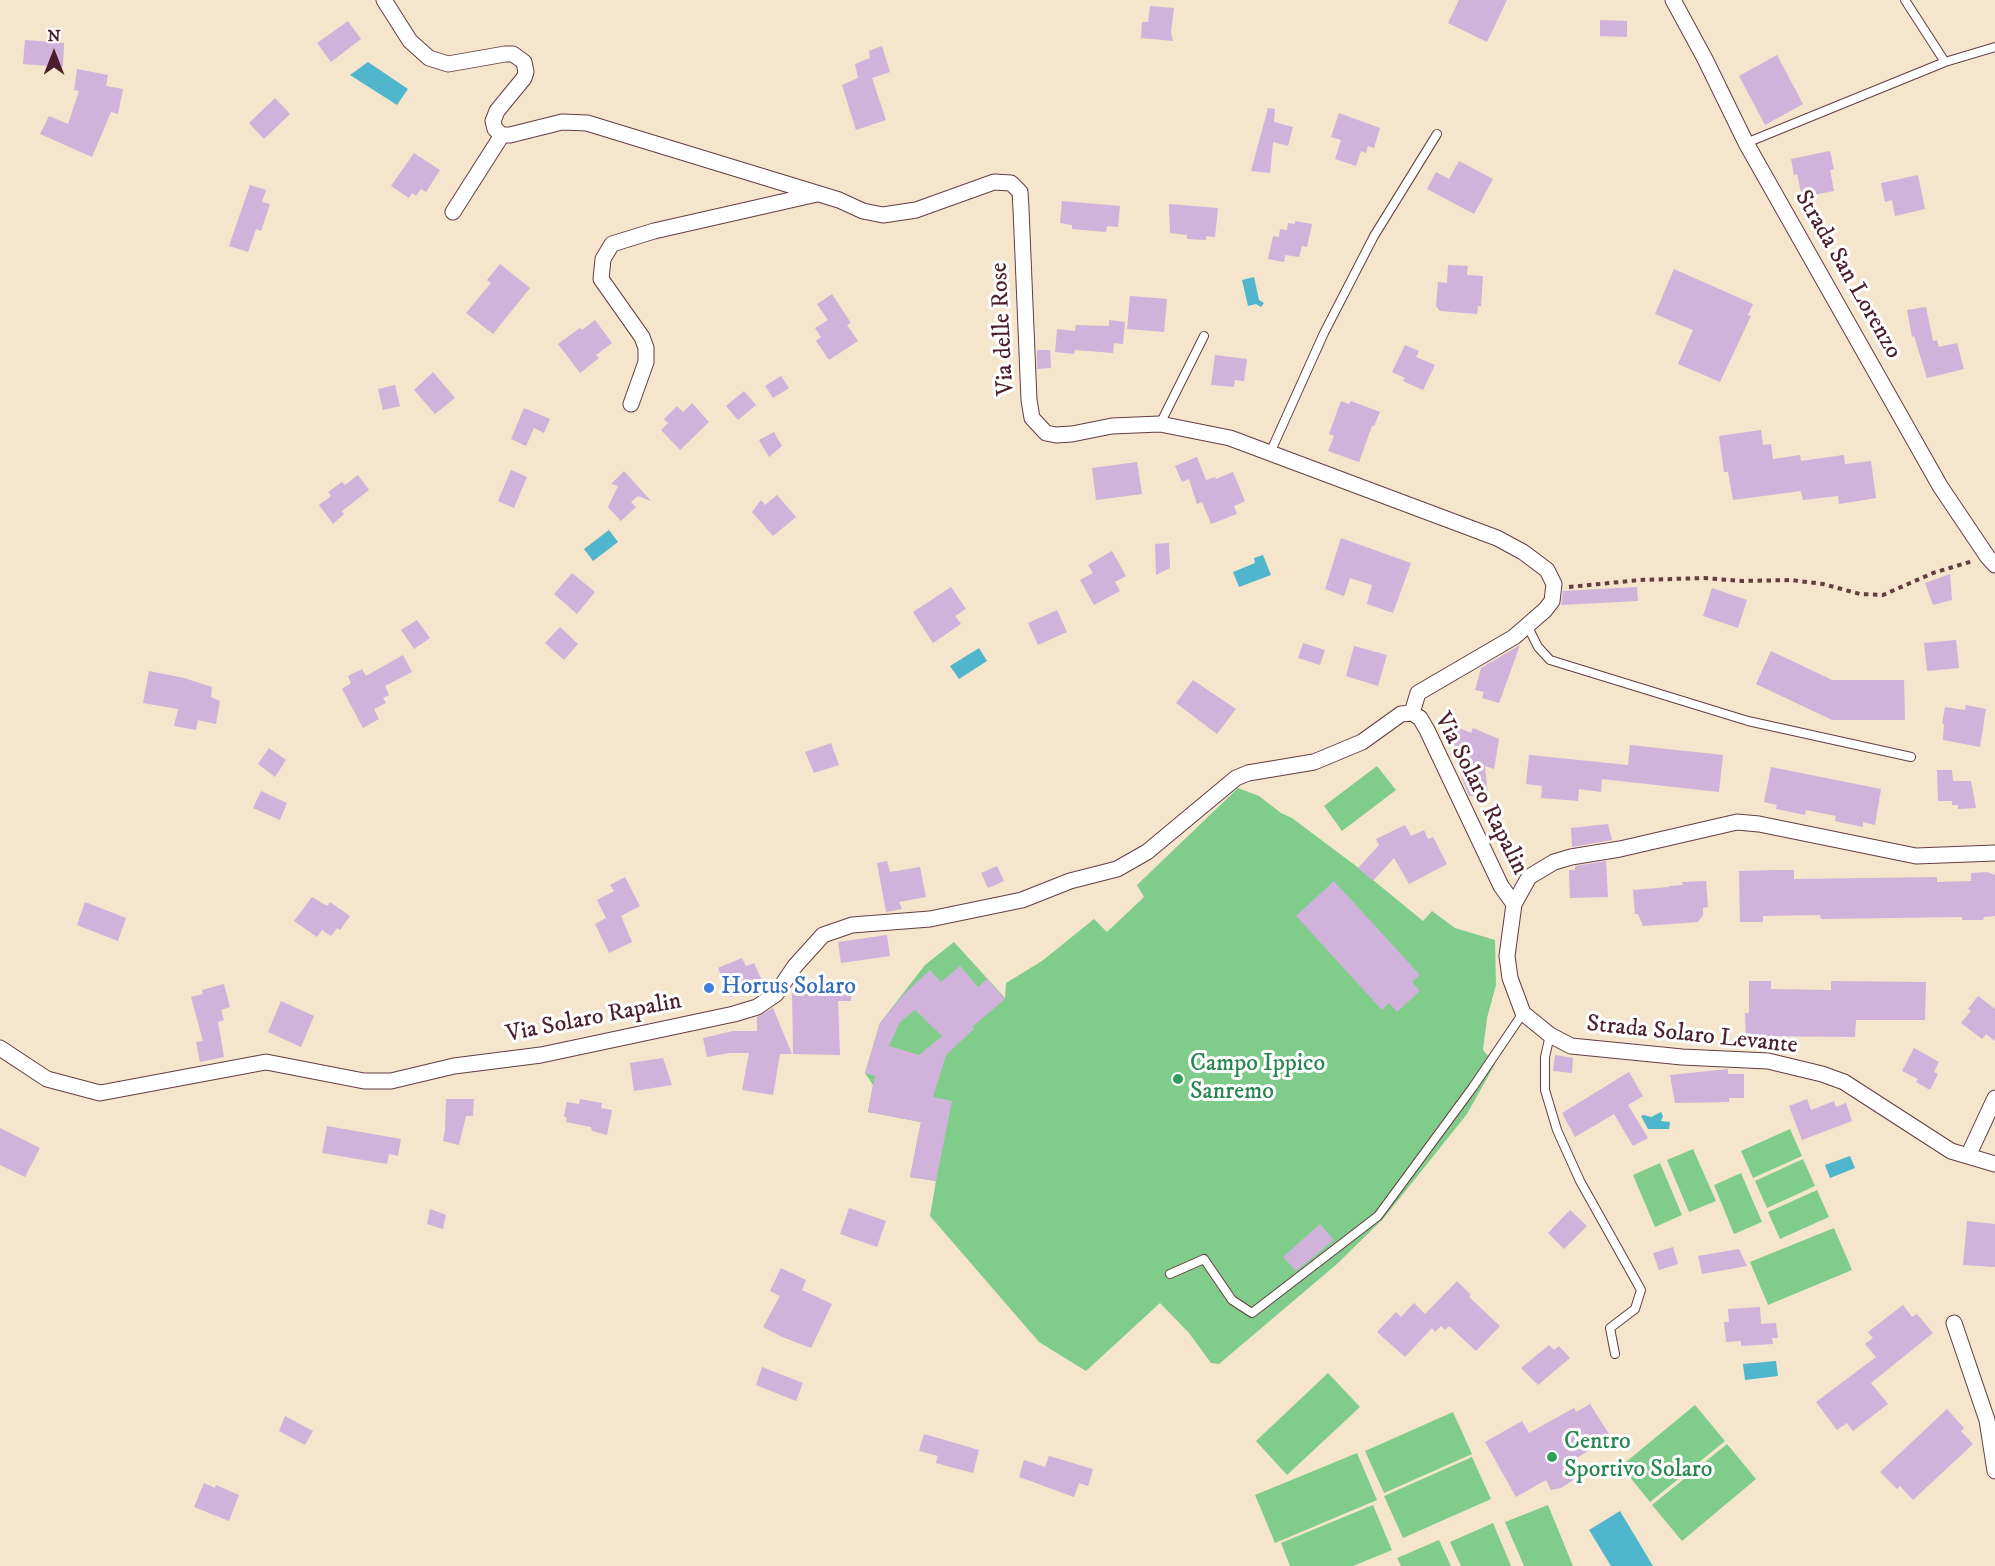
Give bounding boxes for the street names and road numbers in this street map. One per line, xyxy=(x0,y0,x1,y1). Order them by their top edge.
street label: Strada San Lorenzo xyxy=(1787,186,1907,364)
street label: Via delle Rose xyxy=(986,262,1022,396)
street label: Via Solaro Rapalin xyxy=(1427,708,1533,880)
street label: Via Solaro Rapalin xyxy=(504,988,684,1050)
street label: Strada Solaro Levante xyxy=(1585,1011,1799,1061)

